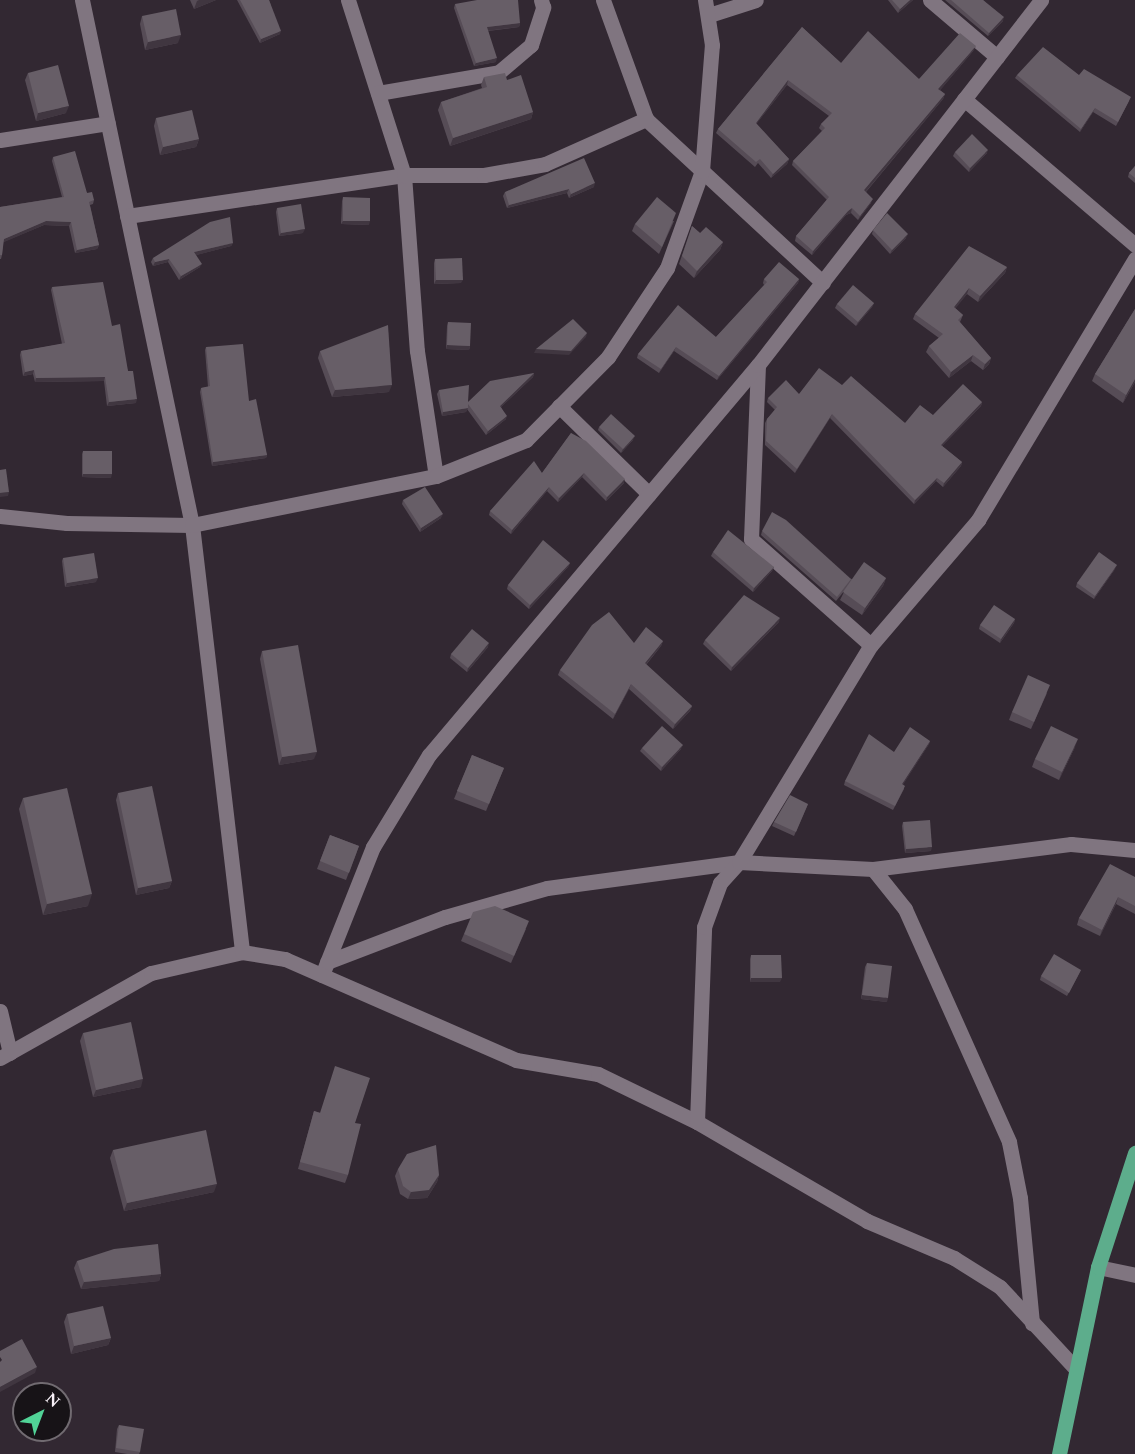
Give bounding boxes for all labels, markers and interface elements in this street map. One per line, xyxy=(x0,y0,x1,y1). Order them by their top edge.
north arrow xyxy=(12,1382,72,1442)
text: N xyxy=(40,1387,66,1413)

